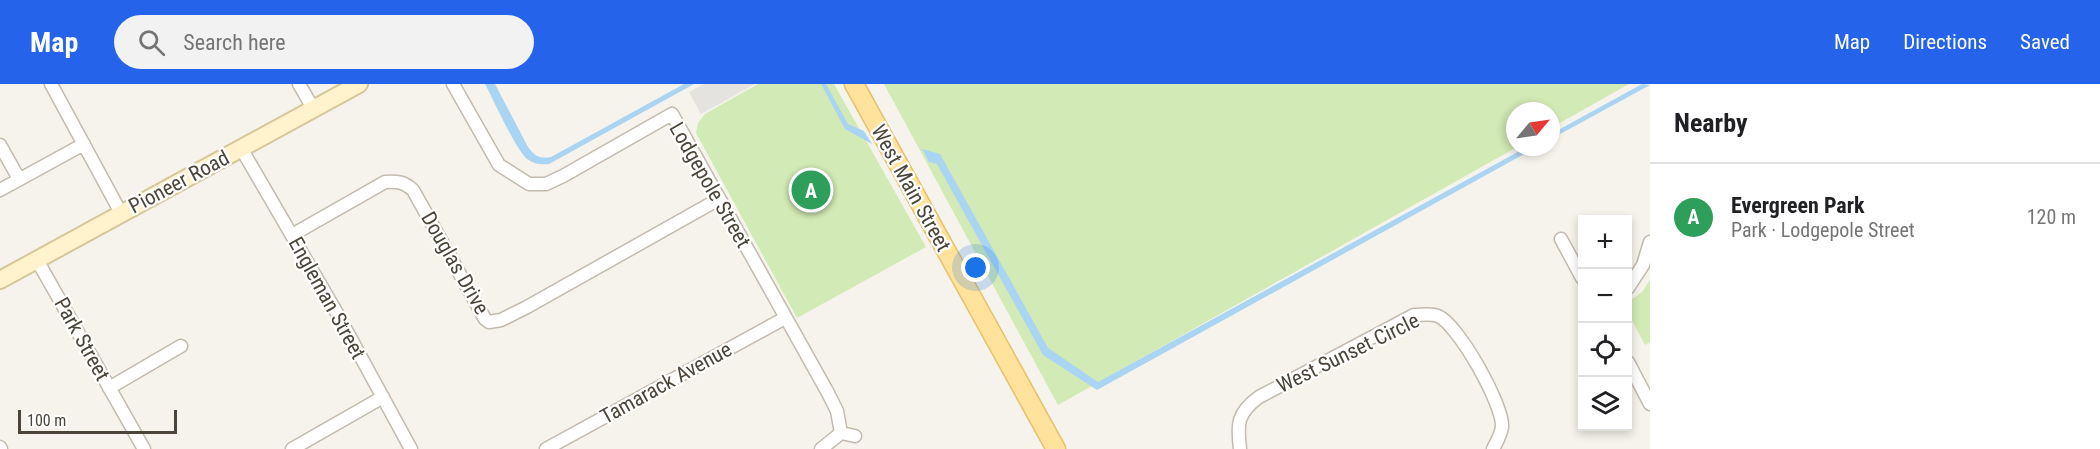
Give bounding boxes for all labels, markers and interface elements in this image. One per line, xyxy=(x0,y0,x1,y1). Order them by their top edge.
search box xyxy=(114,15,534,69)
text: Map xyxy=(30,26,78,59)
icon: search xyxy=(135,26,168,59)
text: Search here xyxy=(183,30,286,55)
text: Map xyxy=(1834,30,1870,54)
text: Directions xyxy=(1903,30,1987,54)
text: Saved xyxy=(2020,30,2070,54)
north arrow xyxy=(1506,102,1560,156)
text: Nearby xyxy=(1674,108,1748,138)
street label: Lodgepole Street xyxy=(664,118,756,252)
street label: West Main Street xyxy=(866,120,956,256)
street label: Pioneer Road xyxy=(125,146,233,218)
pin: A xyxy=(792,168,830,212)
text: Evergreen Park xyxy=(1731,193,1865,218)
text: A xyxy=(1688,205,1699,229)
text: 120 m xyxy=(2027,205,2076,229)
street label: Douglas Drive xyxy=(416,208,494,319)
map controls xyxy=(1578,215,1632,431)
button: + xyxy=(1578,215,1632,269)
text: Park · Lodgepole Street xyxy=(1731,218,1915,242)
street label: Engleman Street xyxy=(284,233,370,363)
your location xyxy=(961,253,990,282)
button: − xyxy=(1578,269,1632,323)
street label: Park Street xyxy=(49,293,115,385)
street label: West Sunset Circle xyxy=(1273,308,1423,398)
button: locate xyxy=(1578,323,1632,377)
street label: Tamarack Avenue xyxy=(596,337,736,429)
button: layers xyxy=(1578,377,1632,431)
scale bar xyxy=(18,407,177,434)
text: 100 m xyxy=(27,411,66,430)

